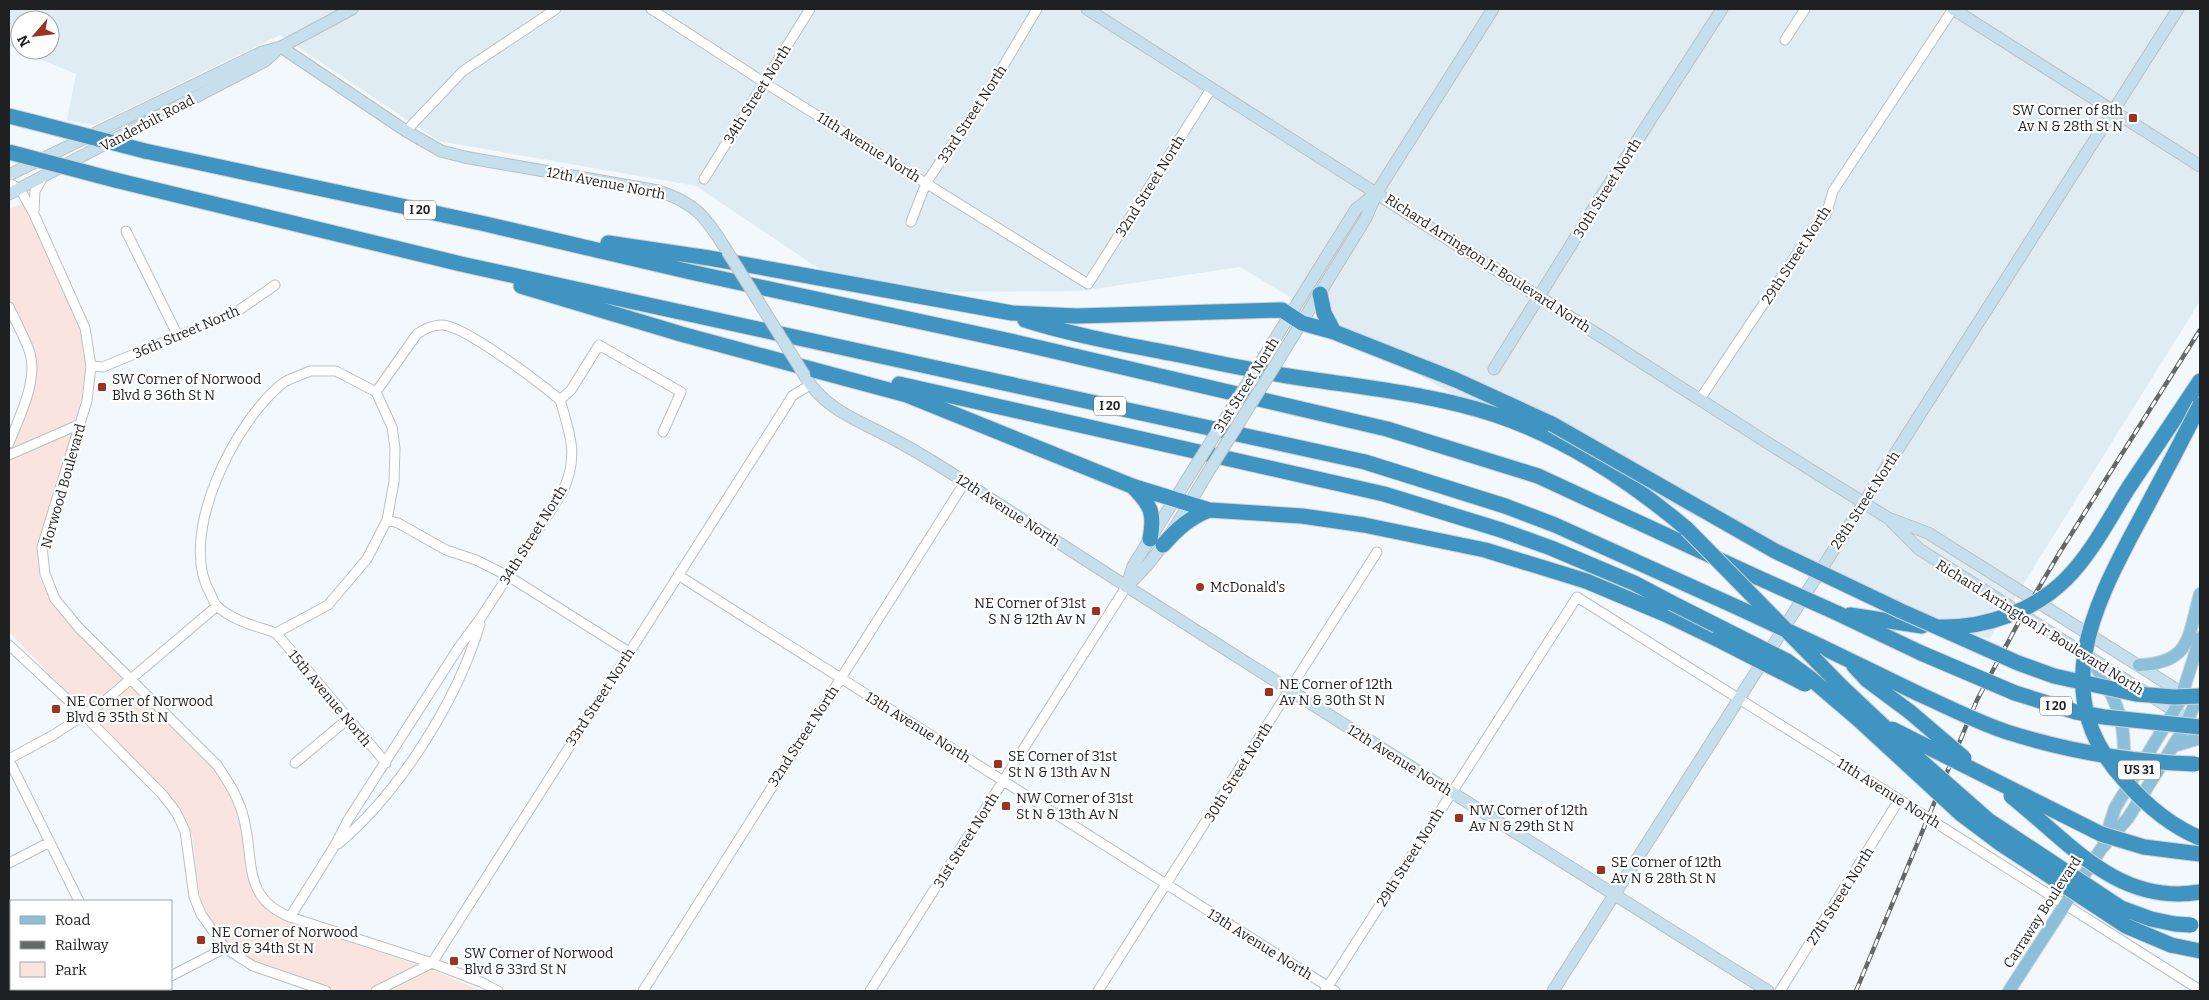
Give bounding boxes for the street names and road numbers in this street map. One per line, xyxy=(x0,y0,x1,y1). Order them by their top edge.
street label: 34th Street North xyxy=(720,41,795,147)
street label: 33rd Street North xyxy=(934,62,1011,166)
street label: Vanderbilt Road xyxy=(97,92,197,155)
street label: 11th Avenue North xyxy=(814,109,924,186)
street label: 32nd Street North xyxy=(1112,132,1189,240)
street label: 30th Street North xyxy=(1570,135,1645,241)
street label: 12th Avenue North xyxy=(545,164,667,203)
street label: Richard Arrington Jr Boulevard North xyxy=(1382,191,1594,336)
road number: I 20 xyxy=(404,200,436,220)
street label: 29th Street North xyxy=(1758,203,1835,307)
street label: 36th Street North xyxy=(131,302,242,362)
street label: 31st Street North xyxy=(1210,334,1283,436)
road number: I 20 xyxy=(1094,396,1126,416)
street label: Norwood Boulevard xyxy=(37,422,89,551)
street label: 28th Street North xyxy=(1827,448,1904,552)
street label: 12th Avenue North xyxy=(953,470,1063,551)
street label: 34th Street North xyxy=(496,482,571,588)
street label: Richard Arrington Jr Boulevard North xyxy=(1933,556,2147,699)
street label: 33rd Street North xyxy=(562,645,639,749)
street label: 15th Avenue North xyxy=(284,647,375,750)
street label: 32nd Street North xyxy=(765,683,842,790)
street label: 13th Avenue North xyxy=(862,688,974,767)
road number: I 20 xyxy=(2040,696,2072,716)
street label: 30th Street North xyxy=(1201,719,1276,825)
street label: 12th Avenue North xyxy=(1344,721,1456,800)
street label: 11th Avenue North xyxy=(1834,755,1944,832)
road number: US 31 xyxy=(2118,760,2160,780)
street label: 31st Street North xyxy=(930,789,1003,891)
street label: 29th Street North xyxy=(1373,804,1448,910)
street label: 27th Street North xyxy=(1804,844,1877,948)
street label: Carraway Boulevard xyxy=(2000,853,2085,971)
street label: 13th Avenue North xyxy=(1204,905,1316,984)

